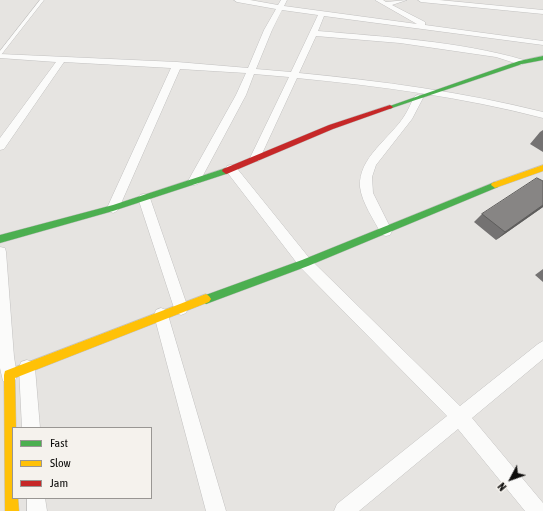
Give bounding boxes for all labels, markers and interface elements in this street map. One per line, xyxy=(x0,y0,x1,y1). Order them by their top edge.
legend xyxy=(12,427,152,499)
text: Fast xyxy=(50,436,68,450)
text: Slow xyxy=(50,456,71,470)
north arrow xyxy=(491,459,531,499)
text: Jam xyxy=(50,476,68,490)
text: N xyxy=(495,480,509,493)

